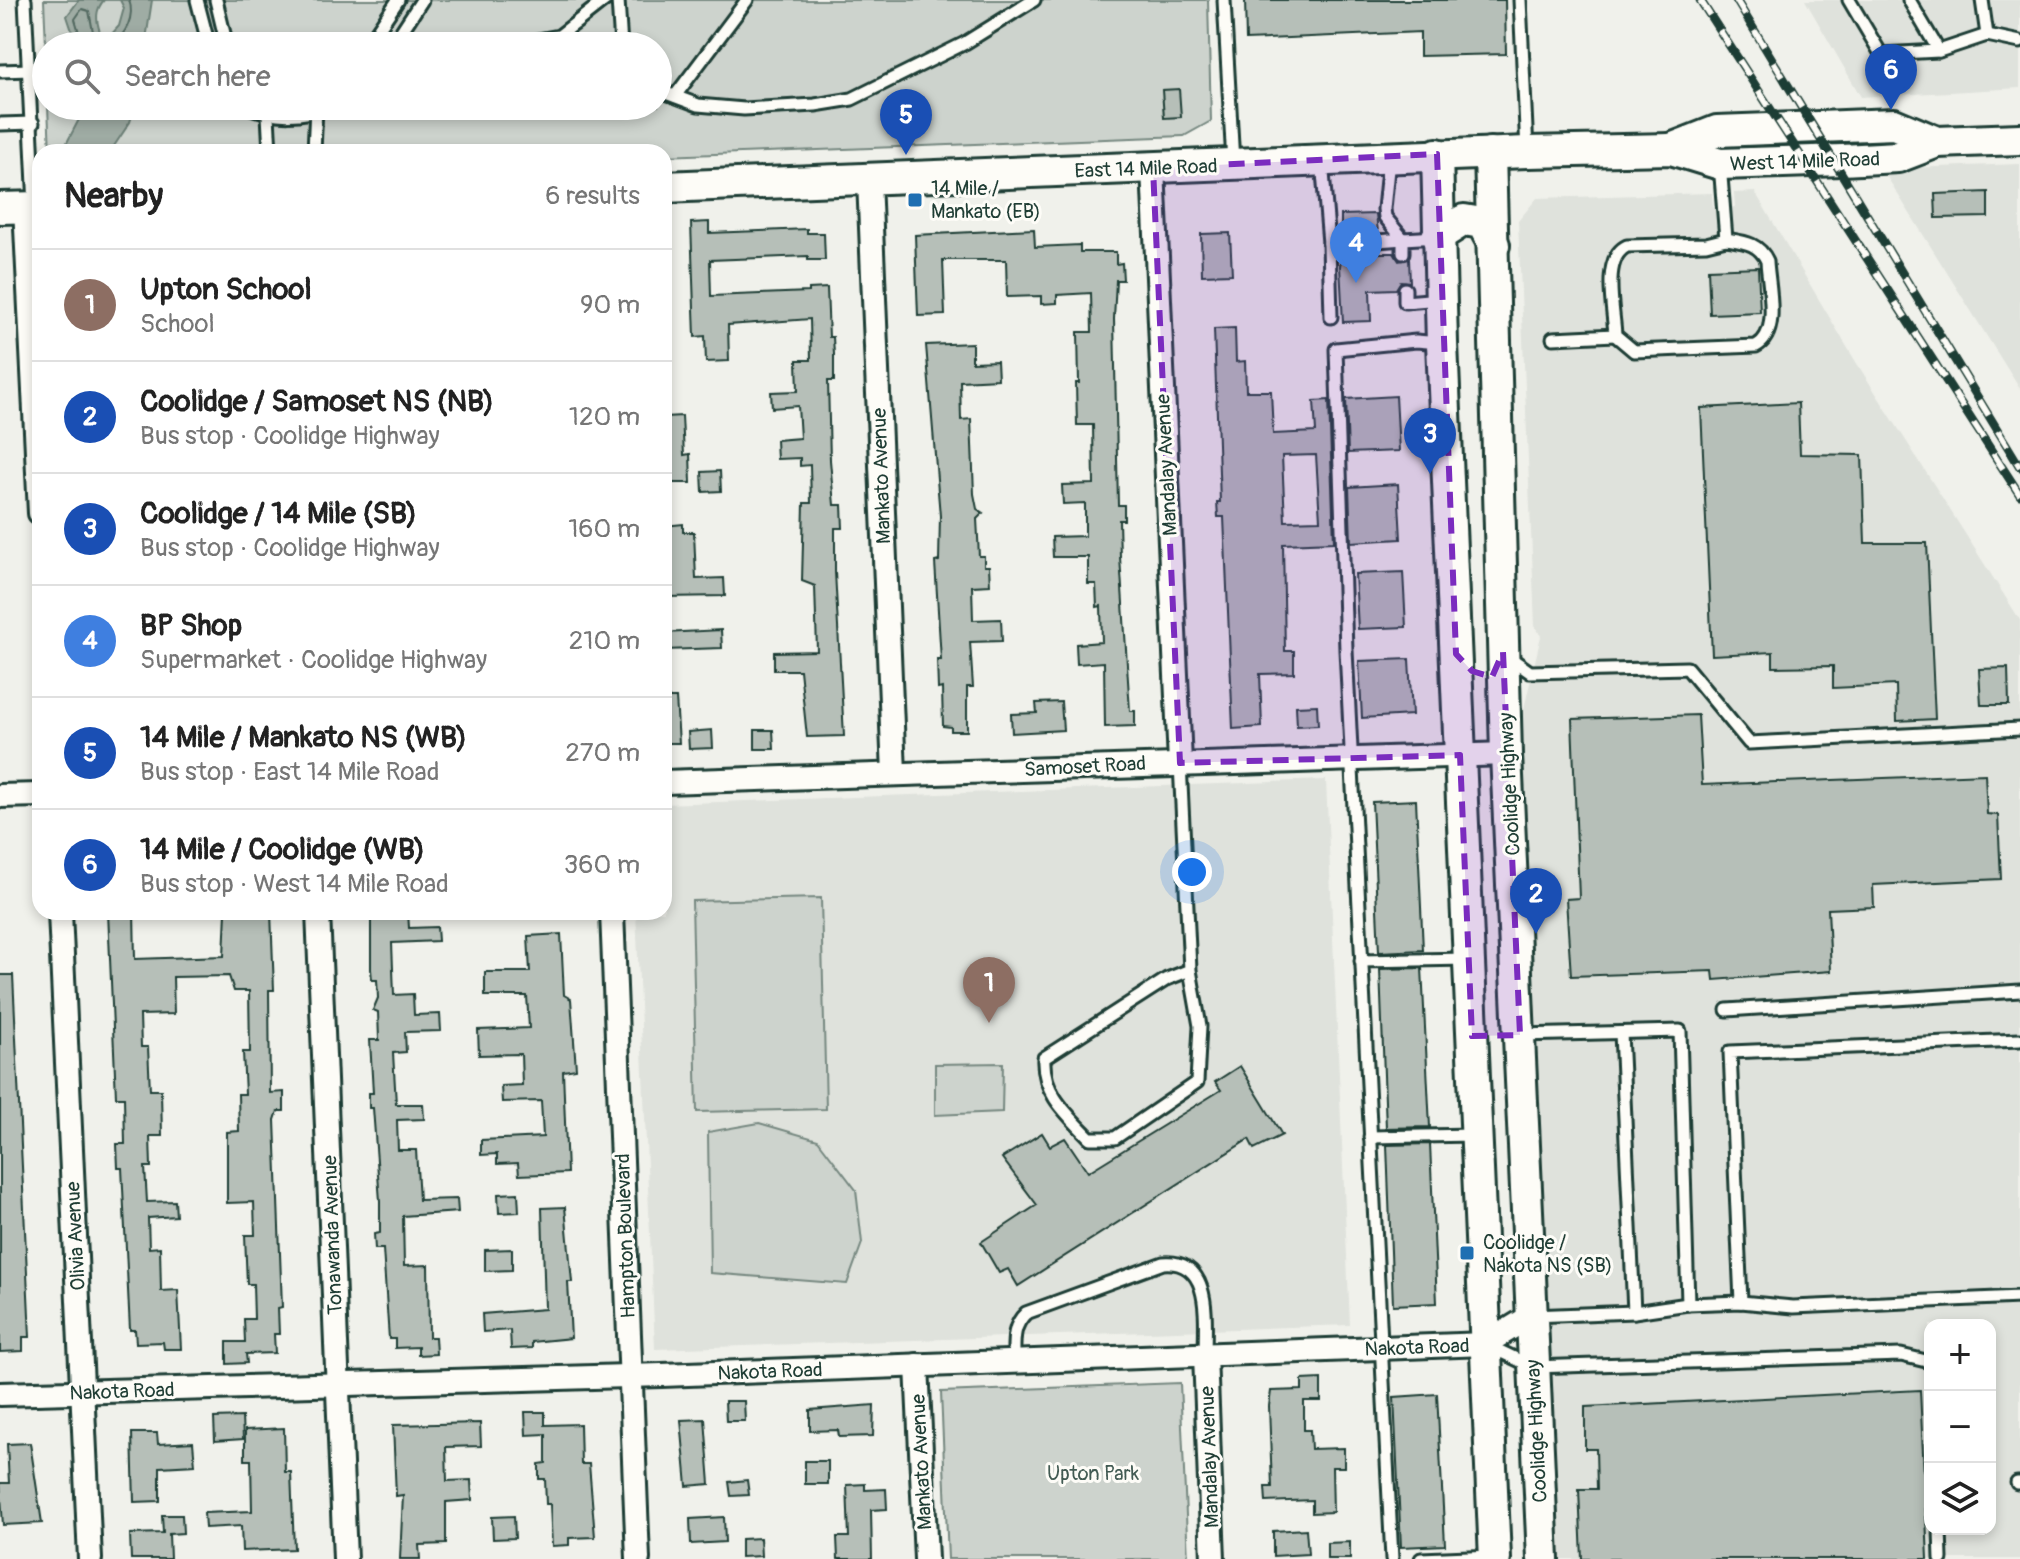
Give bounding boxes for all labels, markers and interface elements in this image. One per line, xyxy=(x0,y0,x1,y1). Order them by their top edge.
search box xyxy=(32,32,672,120)
pin: 6 xyxy=(1865,44,1917,110)
icon: search xyxy=(60,54,104,98)
text: Search here xyxy=(124,58,271,95)
pin: 5 xyxy=(880,89,932,155)
street label: West 14 Mile Road xyxy=(1729,146,1881,177)
street label: East 14 Mile Road xyxy=(1074,154,1218,183)
text: Nearby xyxy=(64,175,163,218)
place label: 14 Mile / Mankato (EB) xyxy=(931,176,1041,224)
text: 6 results xyxy=(545,180,640,212)
marker: 14 Mile / Mankato (EB) xyxy=(906,191,924,209)
pin: 4 xyxy=(1330,217,1382,283)
text: Upton School xyxy=(140,271,312,308)
text: 1 xyxy=(85,289,95,321)
text: 90 m xyxy=(580,289,640,321)
text: School xyxy=(140,308,215,340)
text: Coolidge / Samoset NS (NB) xyxy=(140,383,494,420)
street label: Mandalay Avenue xyxy=(1150,393,1183,537)
text: 2 xyxy=(83,401,97,433)
text: 120 m xyxy=(569,401,640,433)
street label: Mankato Avenue xyxy=(867,407,896,544)
pin: 3 xyxy=(1404,408,1456,474)
text: Bus stop · Coolidge Highway xyxy=(140,420,440,452)
text: Coolidge / 14 Mile (SB) xyxy=(140,495,417,532)
text: 3 xyxy=(83,513,97,545)
text: 160 m xyxy=(568,513,640,545)
text: Bus stop · Coolidge Highway xyxy=(140,532,440,564)
text: BP Shop xyxy=(140,607,242,644)
text: 4 xyxy=(82,625,98,657)
text: 210 m xyxy=(569,625,640,657)
text: Supermarket · Coolidge Highway xyxy=(140,644,487,676)
street label: Coolidge Highway xyxy=(1493,711,1526,856)
text: 14 Mile / Mankato NS (WB) xyxy=(140,719,467,756)
text: 5 xyxy=(83,737,97,769)
text: 270 m xyxy=(565,737,640,769)
street label: Samoset Road xyxy=(1023,751,1147,782)
text: Bus stop · East 14 Mile Road xyxy=(140,756,439,788)
text: 14 Mile / Coolidge (WB) xyxy=(140,831,425,868)
text: 6 xyxy=(82,849,98,881)
text: 360 m xyxy=(564,849,640,881)
your location xyxy=(1172,852,1212,892)
text: Bus stop · West 14 Mile Road xyxy=(140,868,449,900)
pin: 2 xyxy=(1510,868,1562,934)
pin: 1 xyxy=(963,957,1015,1023)
street label: Hampton Boulevard xyxy=(610,1153,641,1319)
street label: Tonawanda Avenue xyxy=(317,1155,348,1315)
street label: Olivia Avenue xyxy=(60,1181,91,1291)
place label: Coolidge / Nakota NS (SB) xyxy=(1483,1230,1613,1278)
marker: Coolidge / Nakota NS (SB) xyxy=(1458,1244,1476,1262)
map controls xyxy=(1924,1319,1996,1535)
button: + xyxy=(1924,1319,1996,1391)
street label: Nakota Road xyxy=(1364,1333,1470,1362)
street label: Nakota Road xyxy=(717,1357,823,1386)
street label: Coolidge Highway xyxy=(1520,1358,1553,1503)
street label: Nakota Road xyxy=(69,1377,175,1406)
street label: Mandalay Avenue xyxy=(1195,1385,1224,1528)
button: − xyxy=(1924,1391,1996,1463)
street label: Mankato Avenue xyxy=(905,1393,938,1531)
park label: Upton Park xyxy=(1047,1461,1140,1486)
button: layers xyxy=(1924,1463,1996,1535)

